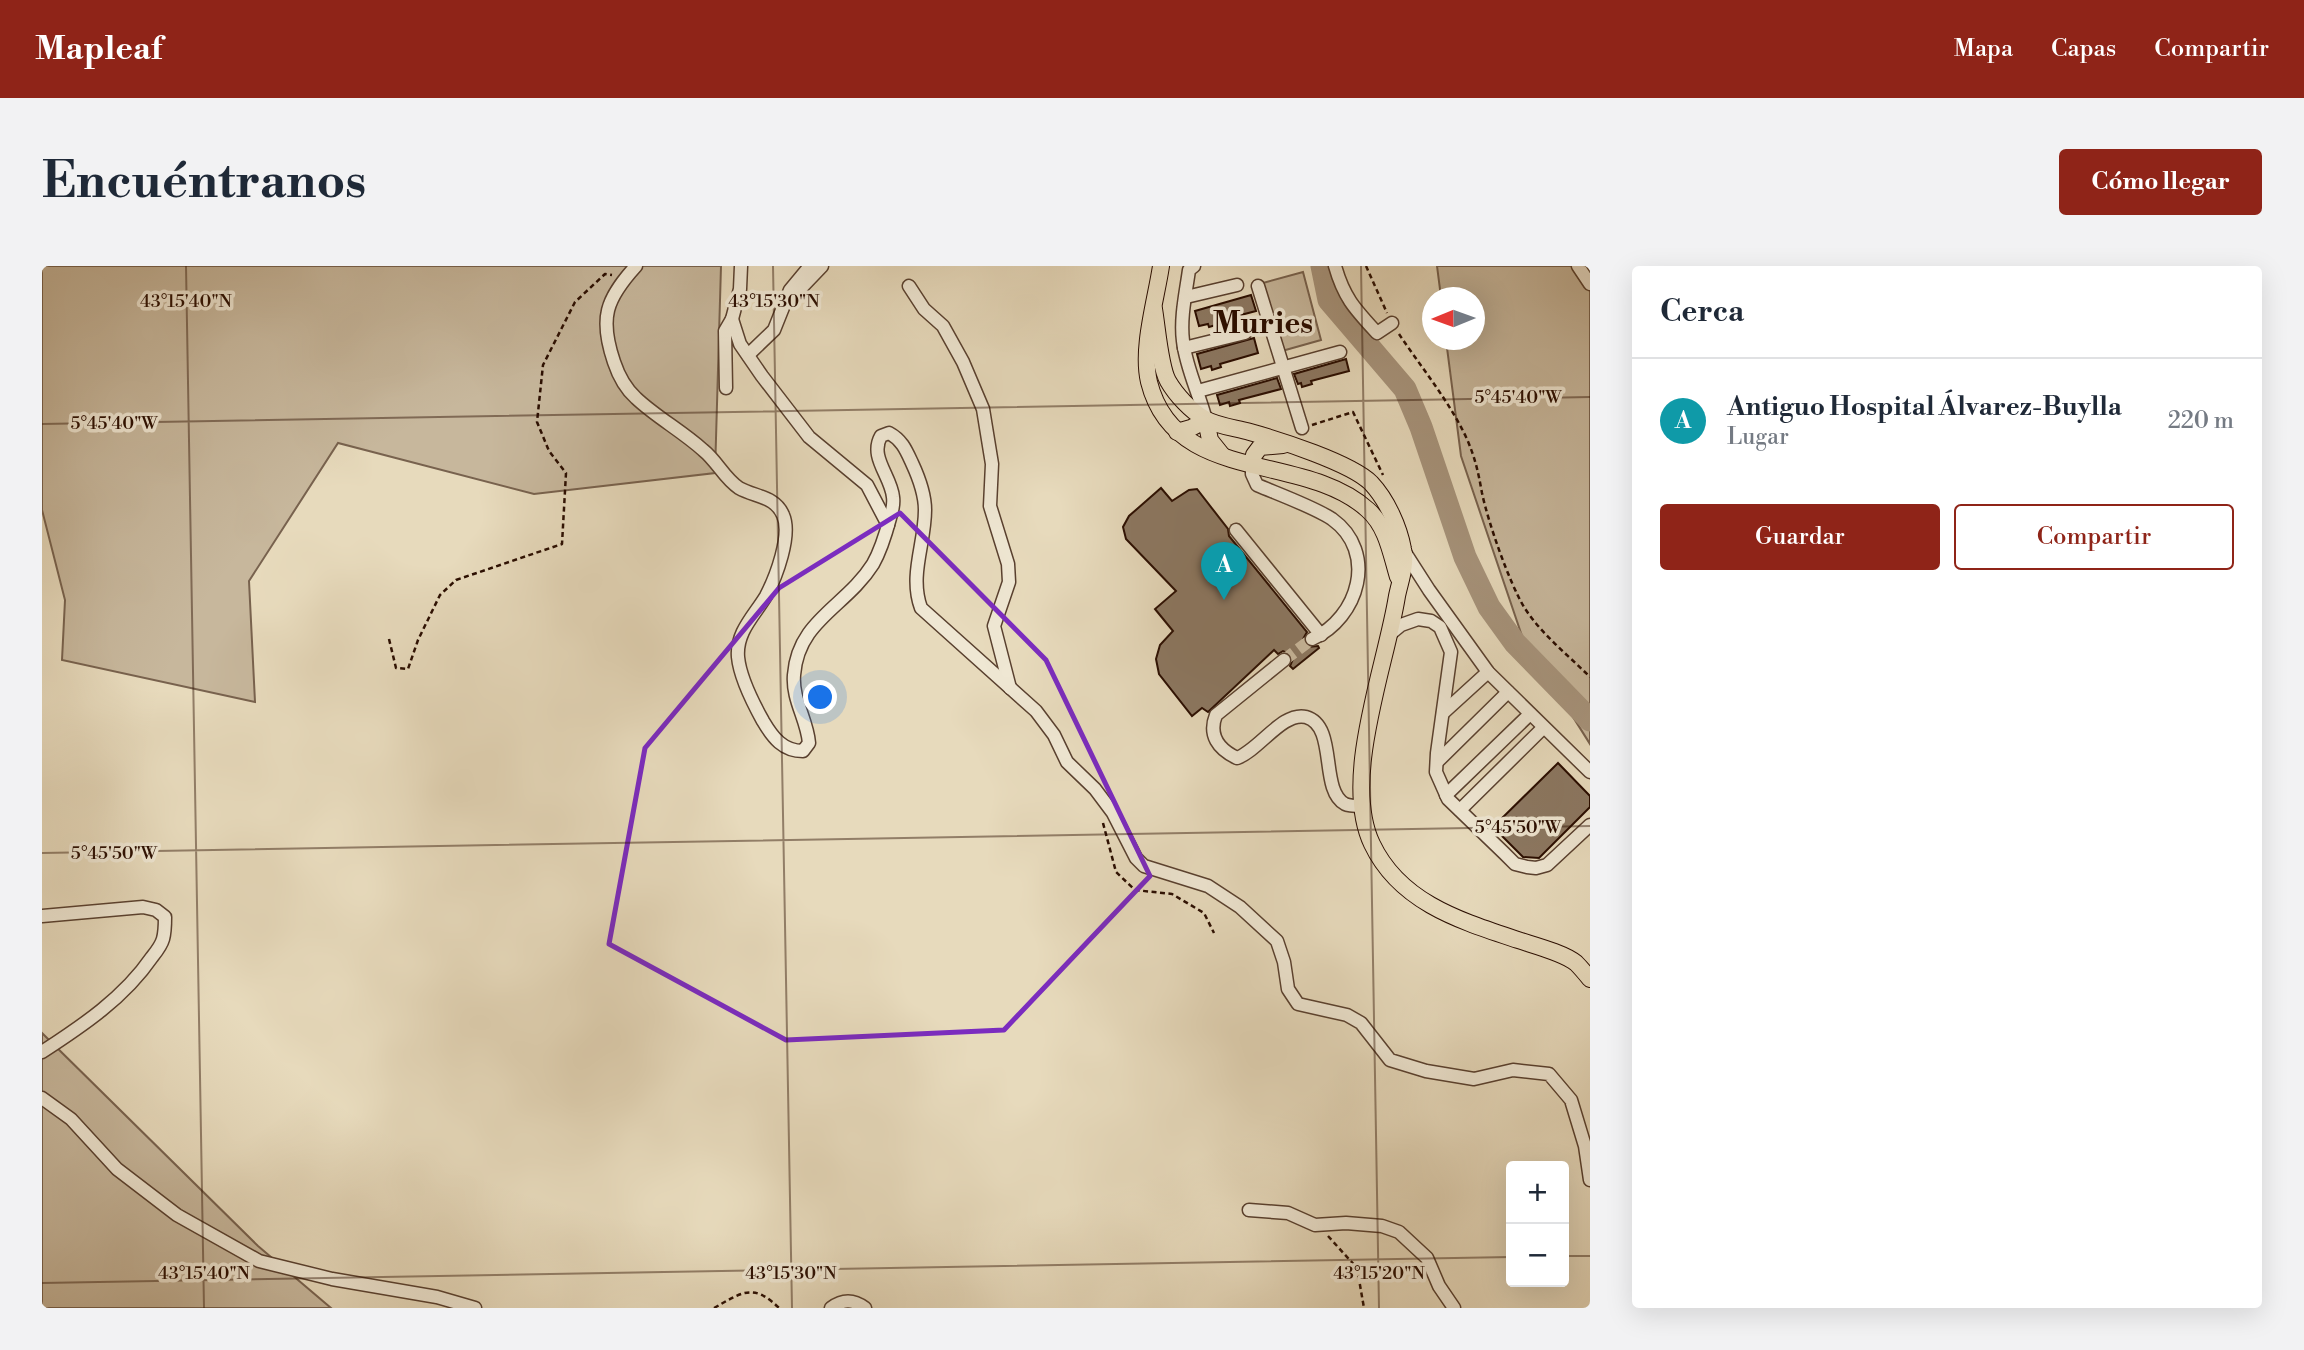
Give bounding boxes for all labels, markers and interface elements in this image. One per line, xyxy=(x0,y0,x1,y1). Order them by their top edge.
text: Mapleaf xyxy=(35,29,162,70)
text: Mapa xyxy=(1954,34,2013,64)
text: Capas xyxy=(2051,34,2116,64)
text: Compartir xyxy=(2154,34,2269,64)
button: Cómo llegar xyxy=(2059,149,2262,215)
text: Encuéntranos xyxy=(42,152,366,213)
north arrow xyxy=(1422,287,1485,350)
text: 43°15'40"N xyxy=(140,290,233,313)
text: 43°15'30"N xyxy=(728,290,820,313)
text: Cerca xyxy=(1660,293,1744,331)
district label: Muries xyxy=(1213,305,1313,343)
text: 5°45'40"W xyxy=(1474,386,1562,409)
text: Antiguo Hospital Álvarez-Buylla xyxy=(1727,391,2122,423)
text: A xyxy=(1675,407,1691,435)
text: 220 m xyxy=(2168,407,2234,435)
text: 5°45'40"W xyxy=(70,412,158,435)
text: Lugar xyxy=(1727,423,1789,451)
button: Guardar xyxy=(1660,504,1940,570)
button: Compartir xyxy=(1954,504,2234,570)
pin: A xyxy=(1201,542,1247,600)
your location xyxy=(803,680,837,714)
text: 5°45'50"W xyxy=(1475,816,1562,839)
text: 5°45'50"W xyxy=(71,842,158,865)
map controls xyxy=(1506,1161,1569,1287)
button: + xyxy=(1506,1161,1569,1224)
button: − xyxy=(1506,1224,1569,1287)
text: 43°15'40"N xyxy=(158,1262,251,1285)
text: 43°15'30"N xyxy=(745,1262,837,1285)
text: 43°15'20"N xyxy=(1333,1262,1425,1285)

